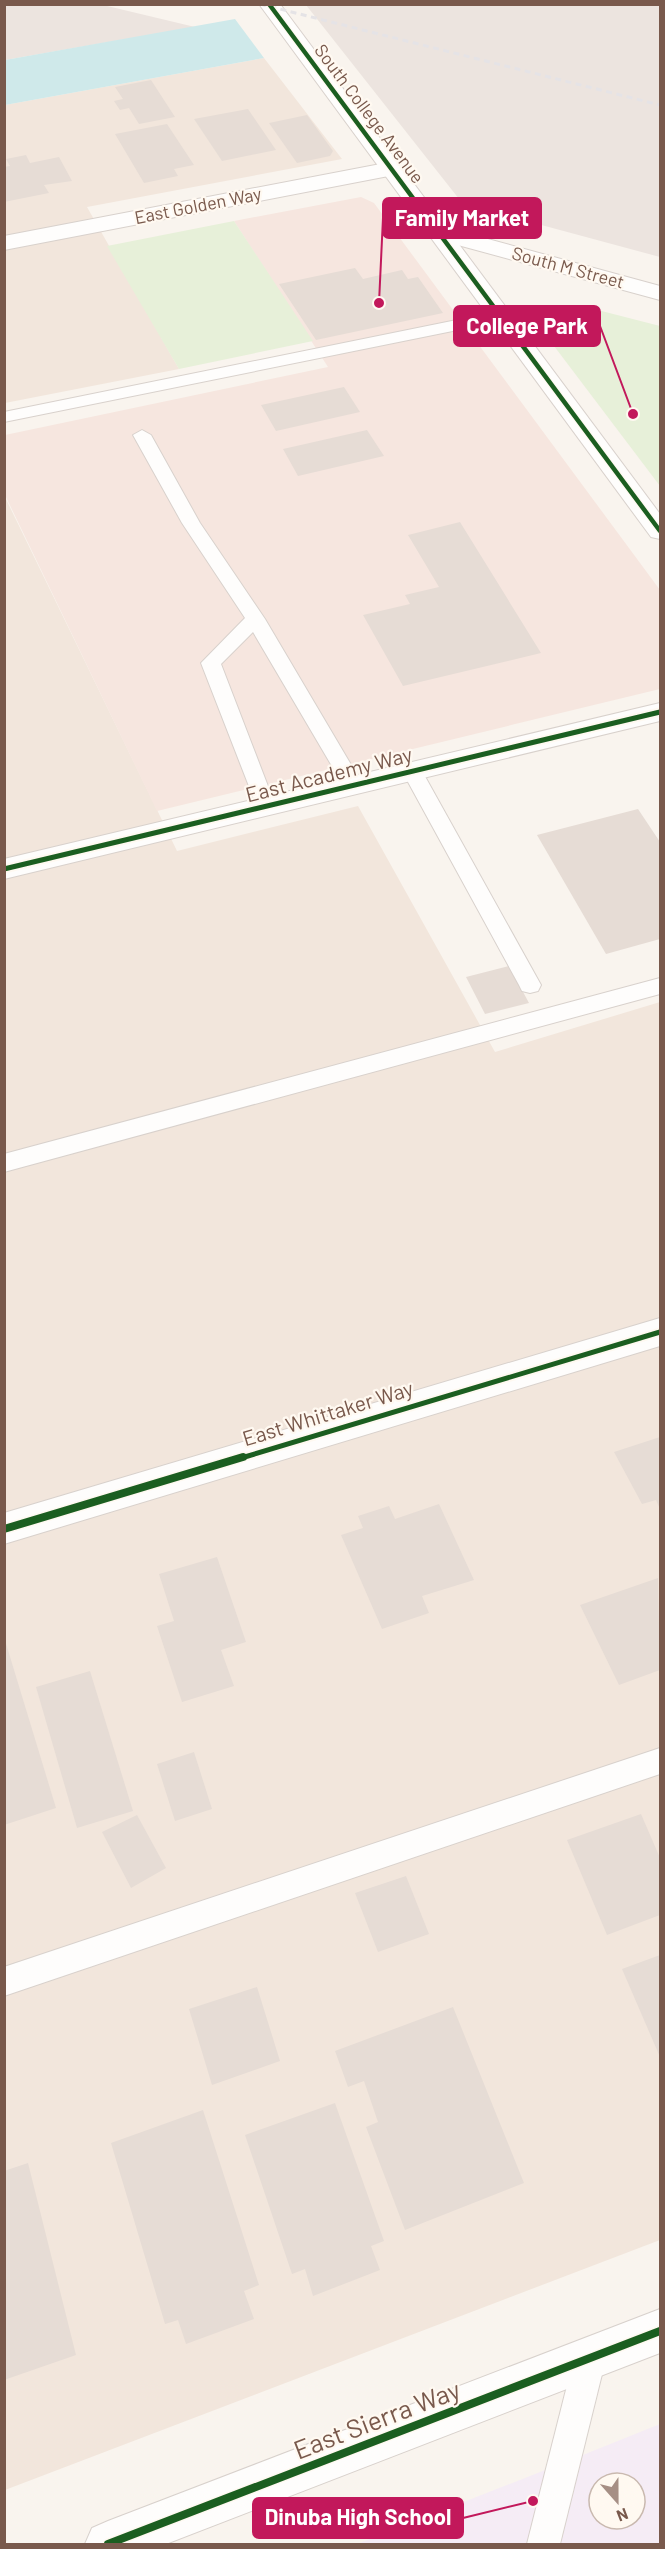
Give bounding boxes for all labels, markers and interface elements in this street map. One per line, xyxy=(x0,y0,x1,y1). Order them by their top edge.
street label: South College Avenue xyxy=(310,40,429,187)
street label: East Golden Way xyxy=(132,182,263,228)
callout: Family Market xyxy=(383,198,541,238)
text: Family Market xyxy=(395,204,529,230)
street label: South M Street xyxy=(510,241,627,293)
callout: College Park xyxy=(454,306,600,346)
text: College Park xyxy=(466,312,588,338)
street label: East Academy Way xyxy=(243,741,415,806)
street label: East Whittaker Way xyxy=(239,1375,416,1450)
street label: East Sierra Way xyxy=(289,2373,464,2465)
north arrow xyxy=(587,2471,647,2531)
callout: Dinuba High School xyxy=(253,2498,463,2538)
text: Dinuba High School xyxy=(265,2503,451,2529)
text: N xyxy=(614,2505,631,2526)

